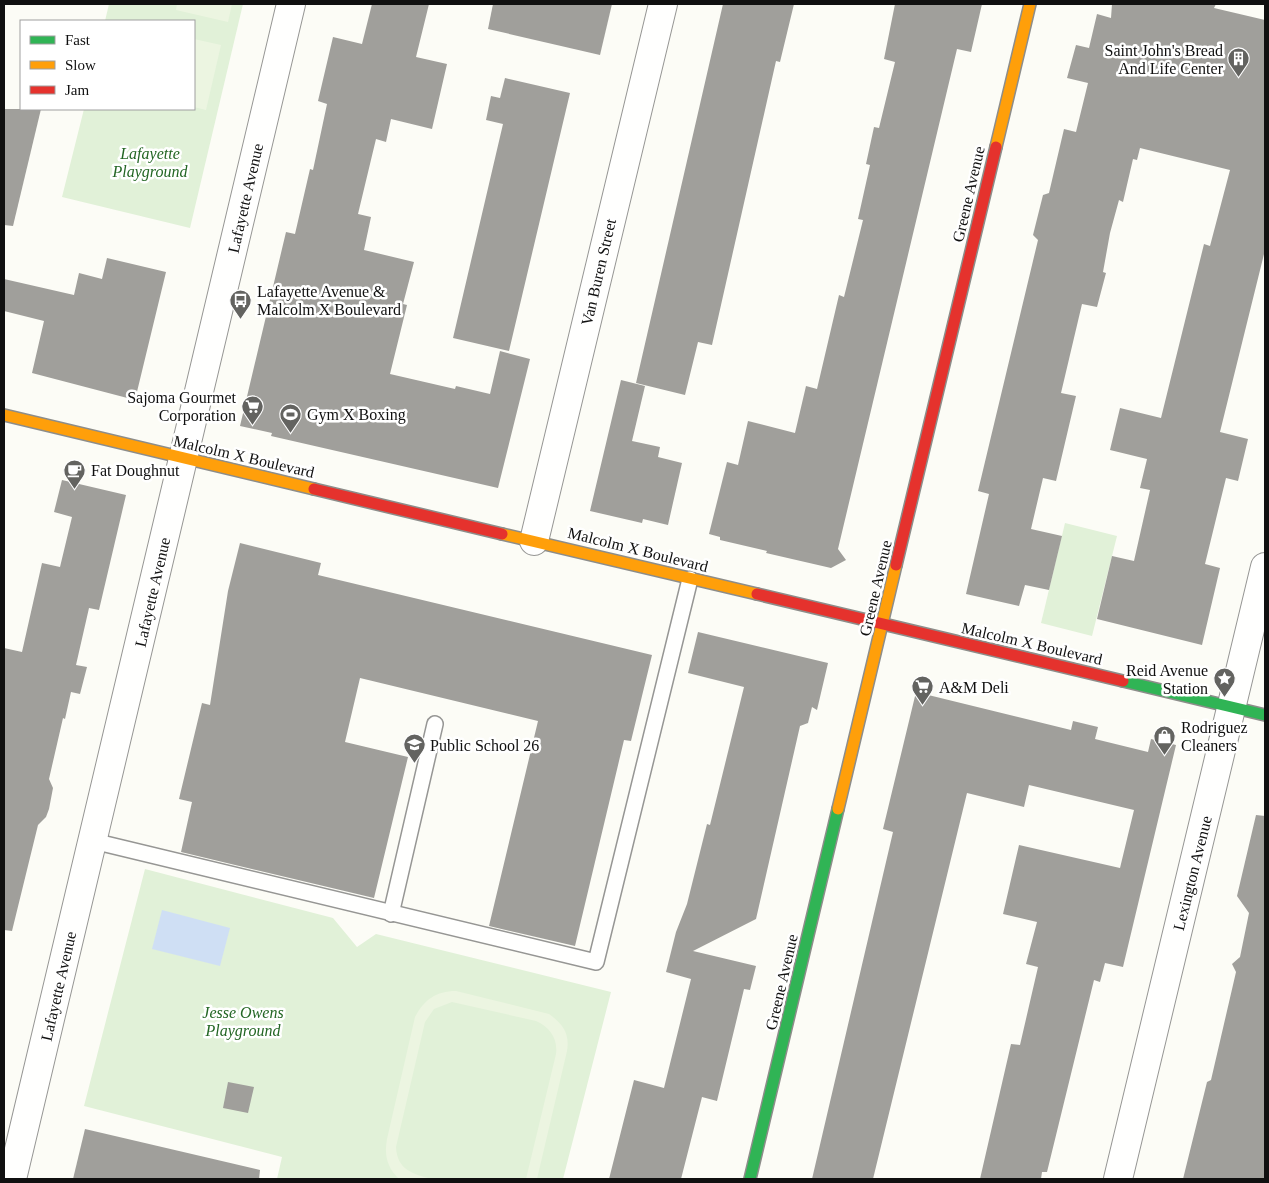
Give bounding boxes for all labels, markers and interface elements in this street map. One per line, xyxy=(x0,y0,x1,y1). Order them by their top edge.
legend xyxy=(20,20,195,110)
text: Fast xyxy=(65,32,91,48)
place label: Saint John's Bread And Life Center xyxy=(1105,42,1224,77)
building icon: Saint John's Bread And Life Center xyxy=(1227,47,1251,78)
text: Slow xyxy=(65,57,96,73)
text: Jam xyxy=(65,82,89,98)
street label: Lafayette Avenue xyxy=(225,142,267,255)
park label: Lafayette Playground xyxy=(112,145,188,181)
street label: Greene Avenue xyxy=(949,145,988,244)
street label: Van Buren Street xyxy=(578,216,619,327)
place label: Lafayette Avenue & Malcolm X Boulevard xyxy=(257,283,401,318)
bus stop icon: Lafayette Avenue & Malcolm X Boulevard xyxy=(229,288,253,319)
place label: Sajoma Gourmet Corporation xyxy=(127,389,237,425)
supermarket icon: Sajoma Gourmet Corporation xyxy=(240,394,264,425)
sports icon: Gym X Boxing xyxy=(279,402,303,433)
place label: Gym X Boxing xyxy=(307,406,406,424)
street label: Malcolm X Boulevard xyxy=(172,432,316,481)
cafe icon: Fat Doughnut xyxy=(63,458,87,489)
place label: Fat Doughnut xyxy=(91,462,180,480)
street label: Malcolm X Boulevard xyxy=(566,524,710,575)
street label: Lafayette Avenue xyxy=(132,536,174,649)
street label: Greene Avenue xyxy=(856,539,895,638)
street label: Malcolm X Boulevard xyxy=(960,619,1104,668)
place label: Reid Avenue Station xyxy=(1126,662,1208,697)
place icon: Reid Avenue Station xyxy=(1212,667,1236,698)
supermarket icon: A&M Deli xyxy=(911,675,935,706)
place label: A&M Deli xyxy=(939,679,1009,696)
place label: Rodriguez Cleaners xyxy=(1181,719,1248,754)
shop icon: Rodriguez Cleaners xyxy=(1153,724,1177,755)
school or university icon: Public School 26 xyxy=(402,733,426,764)
place label: Public School 26 xyxy=(430,737,539,754)
street label: Lexington Avenue xyxy=(1170,814,1216,932)
street label: Lafayette Avenue xyxy=(38,930,80,1043)
street label: Greene Avenue xyxy=(762,933,801,1032)
park label: Jesse Owens Playground xyxy=(202,1004,284,1040)

